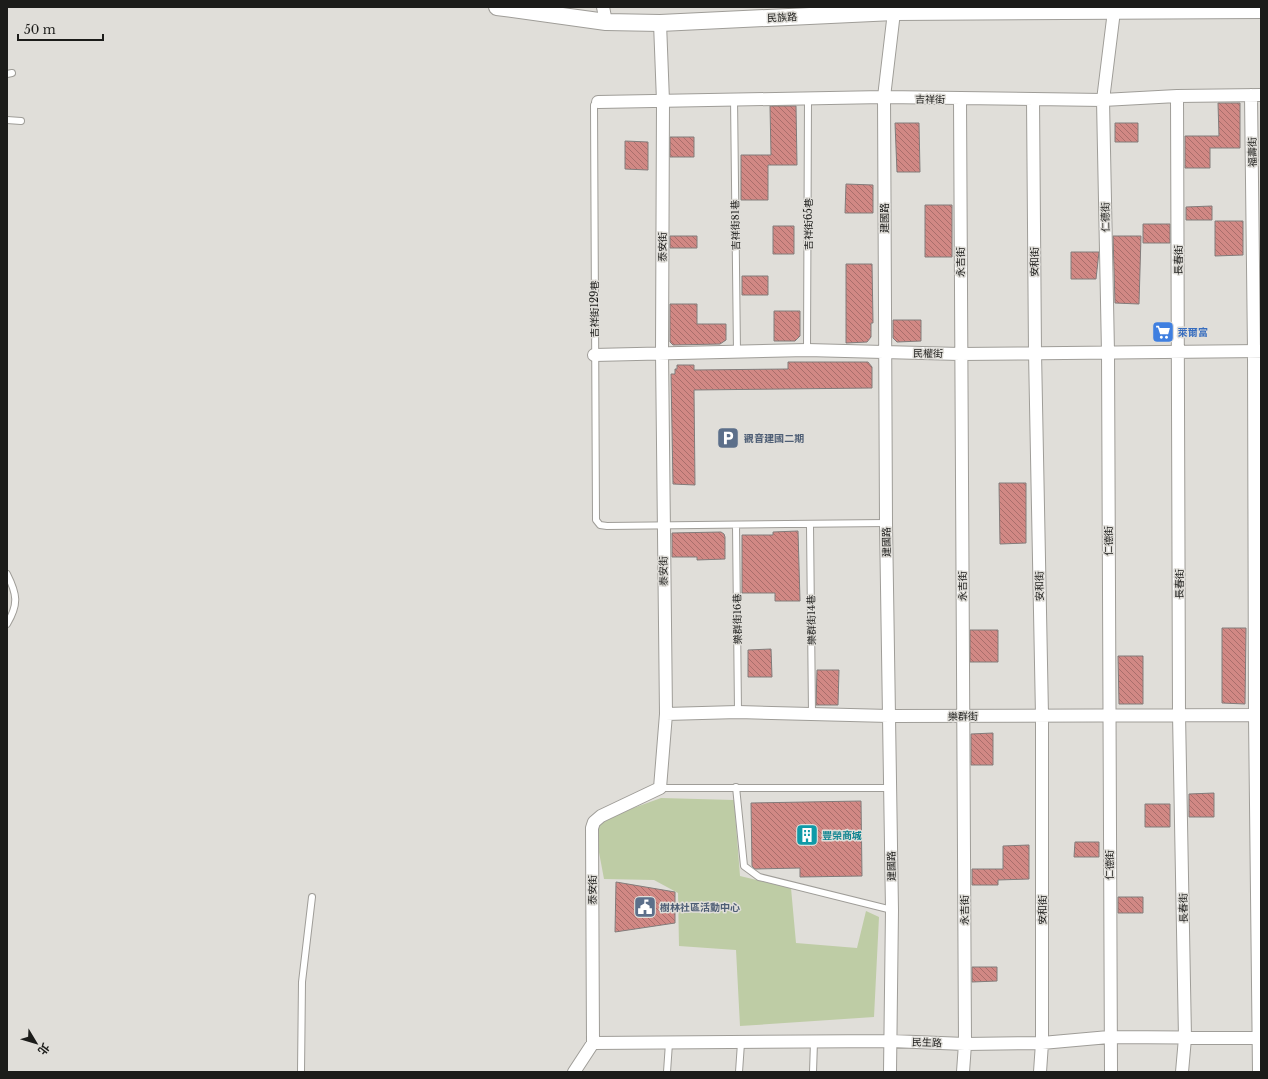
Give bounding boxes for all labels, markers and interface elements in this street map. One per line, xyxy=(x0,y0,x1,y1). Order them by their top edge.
street label: 民族路 xyxy=(767,10,797,25)
scale bar xyxy=(18,16,103,42)
text: 50 m xyxy=(24,22,56,37)
street label: 吉祥街 xyxy=(915,93,945,106)
street label: 福壽街 xyxy=(1246,137,1259,167)
street label: 吉祥街65巷 xyxy=(802,198,815,250)
street label: 吉祥街81巷 xyxy=(729,200,742,250)
street label: 仁德街 xyxy=(1099,202,1112,232)
street label: 建國路 xyxy=(878,203,891,233)
street label: 泰安街 xyxy=(656,232,669,262)
street label: 長春街 xyxy=(1172,245,1185,275)
street label: 永吉街 xyxy=(954,247,967,277)
street label: 安和街 xyxy=(1028,247,1041,277)
street label: 吉祥街129巷 xyxy=(588,280,601,338)
supermarket icon: 萊爾富 xyxy=(1150,319,1176,345)
place label: 萊爾富 xyxy=(1178,326,1208,339)
street label: 民權街 xyxy=(913,347,943,360)
parking icon: 觀音建國二期 xyxy=(715,425,741,451)
place label: 觀音建國二期 xyxy=(744,432,804,445)
street label: 仁德街 xyxy=(1102,526,1115,556)
street label: 建國路 xyxy=(880,527,893,557)
street label: 泰安街 xyxy=(657,556,670,586)
street label: 長春街 xyxy=(1173,569,1186,599)
street label: 永吉街 xyxy=(956,571,969,601)
street label: 安和街 xyxy=(1033,571,1046,601)
street label: 樂群街16巷 xyxy=(731,593,744,645)
street label: 樂群街14巷 xyxy=(805,595,818,645)
street label: 樂群街 xyxy=(948,710,978,723)
building icon: 豐榮商城 xyxy=(794,822,820,848)
place label: 豐榮商城 xyxy=(822,829,862,842)
street label: 仁德街 xyxy=(1103,850,1116,880)
street label: 建國路 xyxy=(885,851,898,881)
street label: 泰安街 xyxy=(586,875,599,905)
street label: 長春街 xyxy=(1177,893,1190,923)
public building icon: 樹林社區活動中心 xyxy=(632,894,658,920)
street label: 永吉街 xyxy=(958,895,971,925)
street label: 安和街 xyxy=(1036,895,1049,925)
place label: 樹林社區活動中心 xyxy=(660,901,740,914)
north arrow xyxy=(16,1023,56,1063)
street label: 民生路 xyxy=(912,1035,942,1050)
text: 北 xyxy=(35,1041,53,1058)

